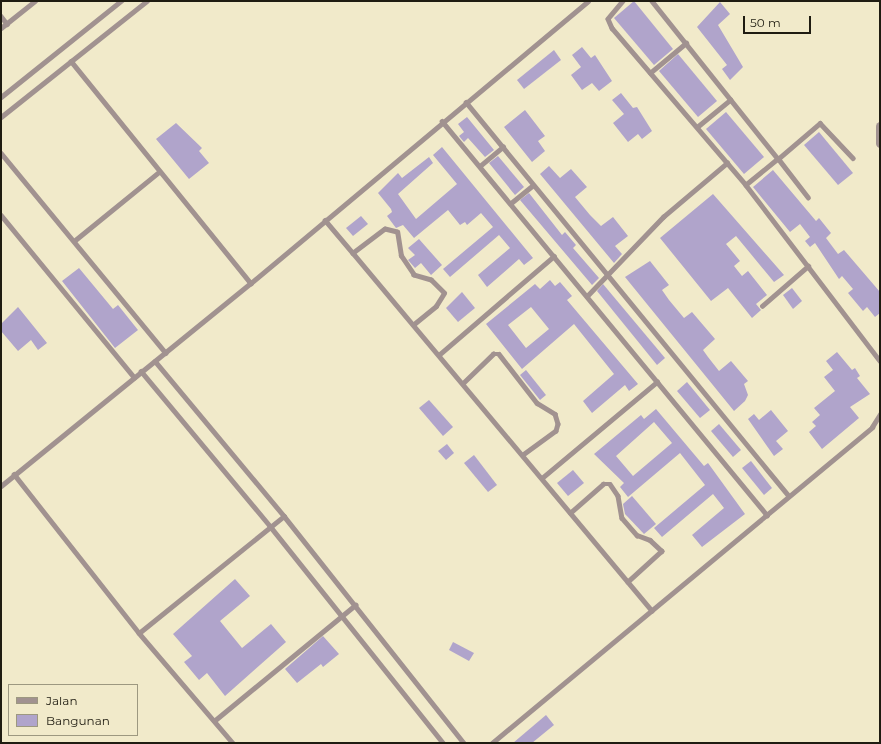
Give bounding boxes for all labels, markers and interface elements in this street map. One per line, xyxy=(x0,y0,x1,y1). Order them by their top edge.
scale bar xyxy=(745,8,813,34)
text: 50 m xyxy=(750,15,781,30)
legend xyxy=(8,684,138,736)
text: Jalan xyxy=(46,693,78,708)
text: Bangunan xyxy=(46,713,110,728)

